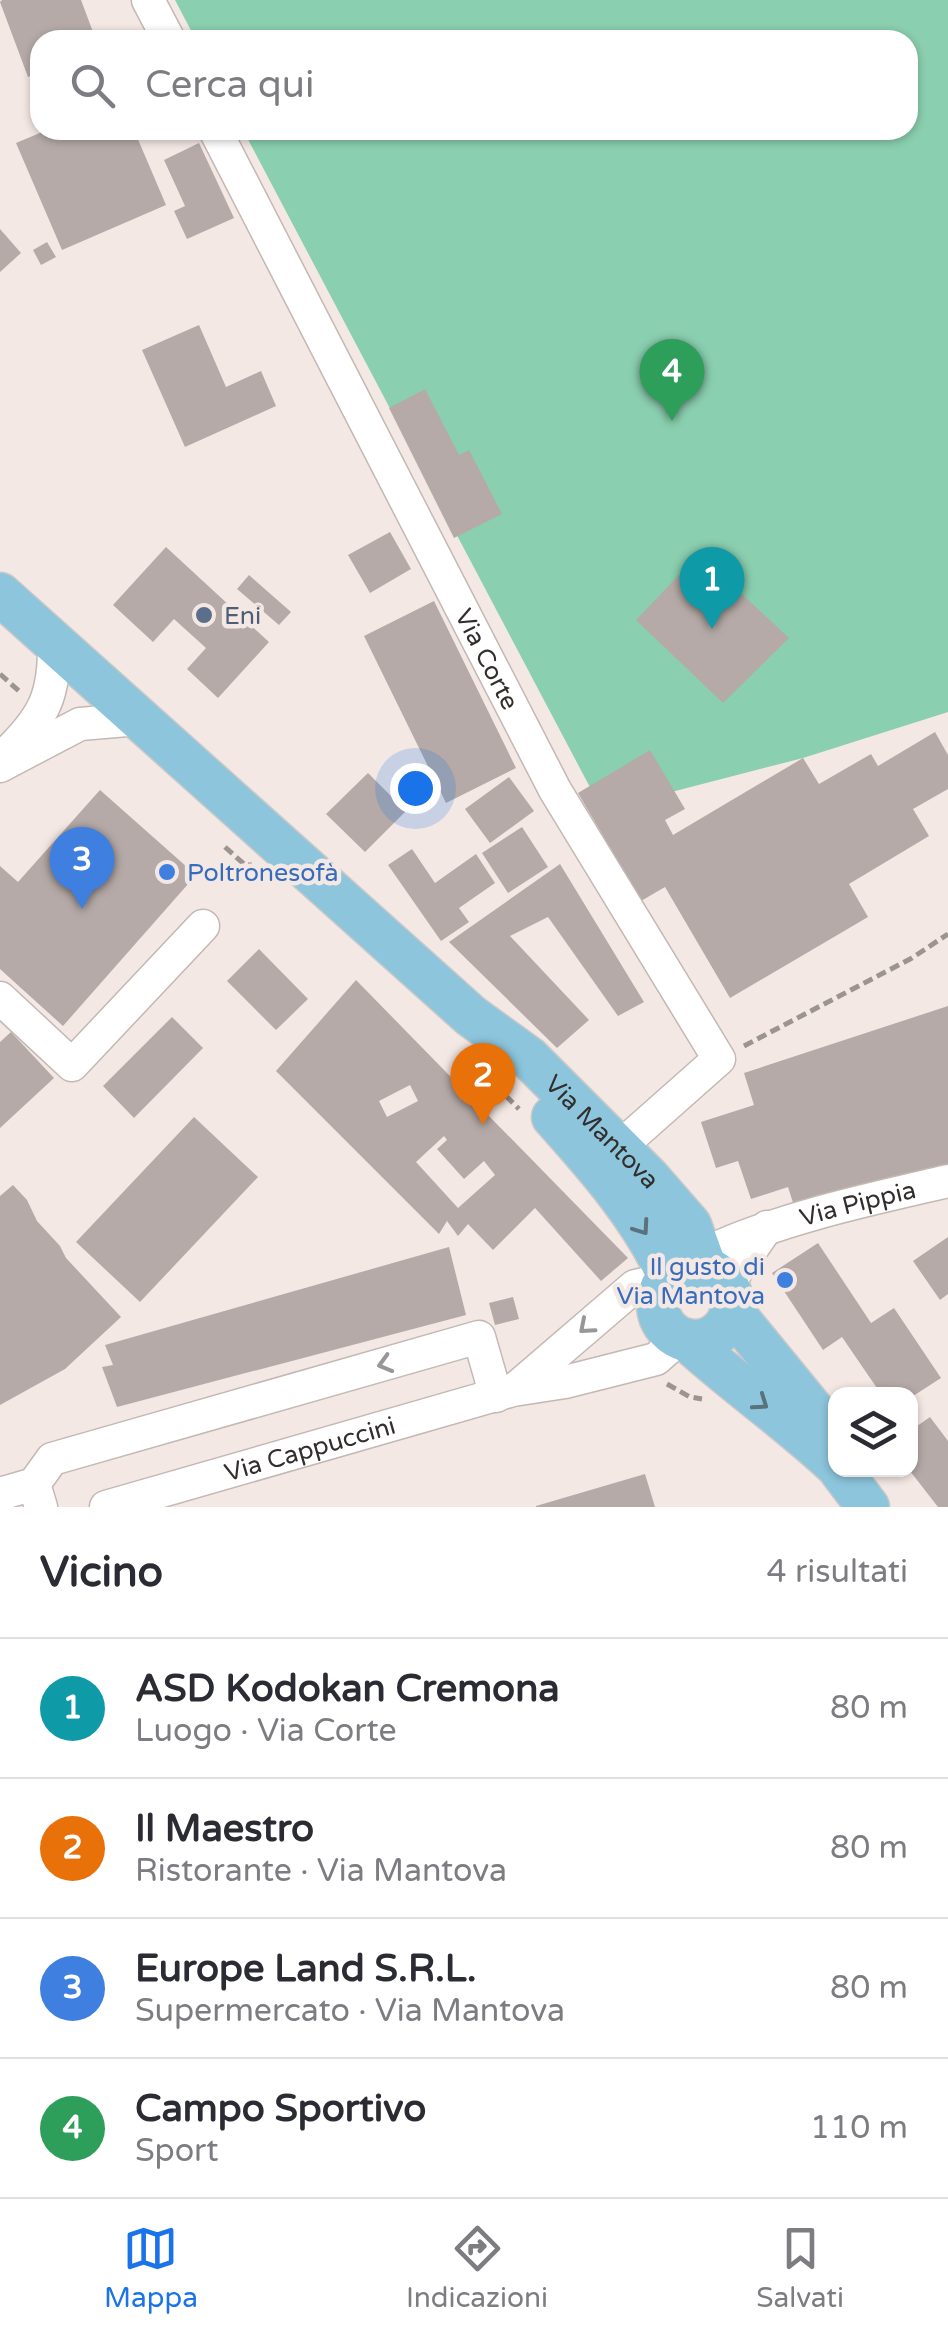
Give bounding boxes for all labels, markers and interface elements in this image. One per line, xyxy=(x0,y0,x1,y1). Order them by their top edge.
search box xyxy=(30,30,918,140)
icon: search xyxy=(65,58,120,113)
text: Cerca qui xyxy=(145,62,314,108)
pin: 4 xyxy=(640,338,704,421)
pin: 1 xyxy=(680,546,744,629)
place label: Eni xyxy=(224,601,261,631)
marker: Eni xyxy=(193,604,215,626)
street label: Via Corte xyxy=(448,604,525,715)
your location xyxy=(390,763,441,814)
pin: 3 xyxy=(49,826,114,909)
place label: Poltronesofà xyxy=(187,858,338,888)
marker: Poltronesofà xyxy=(156,861,178,883)
pin: 2 xyxy=(450,1042,516,1125)
street label: Via Mantova xyxy=(539,1069,665,1195)
street label: Via Pippia xyxy=(796,1175,919,1233)
one-way arrow xyxy=(630,1217,647,1235)
place label: Il gusto di Via Mantova xyxy=(616,1252,765,1311)
marker: Il gusto di Via Mantova xyxy=(774,1269,796,1291)
one-way arrow xyxy=(579,1316,597,1334)
one-way arrow xyxy=(377,1352,395,1373)
map controls xyxy=(828,1387,918,1477)
button: layers xyxy=(828,1387,918,1477)
one-way arrow xyxy=(750,1391,768,1409)
street label: Via Cappuccini xyxy=(221,1411,399,1488)
text: Vicino xyxy=(40,1547,163,1598)
text: 4 risultati xyxy=(767,1553,908,1591)
text: ASD Kodokan Cremona xyxy=(135,1666,560,1712)
text: 1 xyxy=(62,1689,83,1727)
text: 80 m xyxy=(830,1689,908,1727)
text: Luogo · Via Corte xyxy=(135,1712,397,1750)
text: Il Maestro xyxy=(135,1806,314,1852)
text: 2 xyxy=(62,1829,83,1867)
text: 80 m xyxy=(830,1829,908,1867)
text: Ristorante · Via Mantova xyxy=(135,1852,507,1890)
text: Europe Land S.R.L. xyxy=(135,1946,477,1992)
text: 3 xyxy=(62,1969,83,2007)
text: 80 m xyxy=(830,1969,908,2007)
text: Supermercato · Via Mantova xyxy=(135,1992,565,2030)
text: Campo Sportivo xyxy=(135,2086,426,2132)
text: 4 xyxy=(62,2109,83,2147)
text: 110 m xyxy=(810,2109,908,2147)
text: Sport xyxy=(135,2132,219,2170)
tab: Mappa xyxy=(104,2221,198,2315)
tab: Indicazioni xyxy=(406,2221,548,2315)
tab: Salvati xyxy=(756,2221,844,2315)

